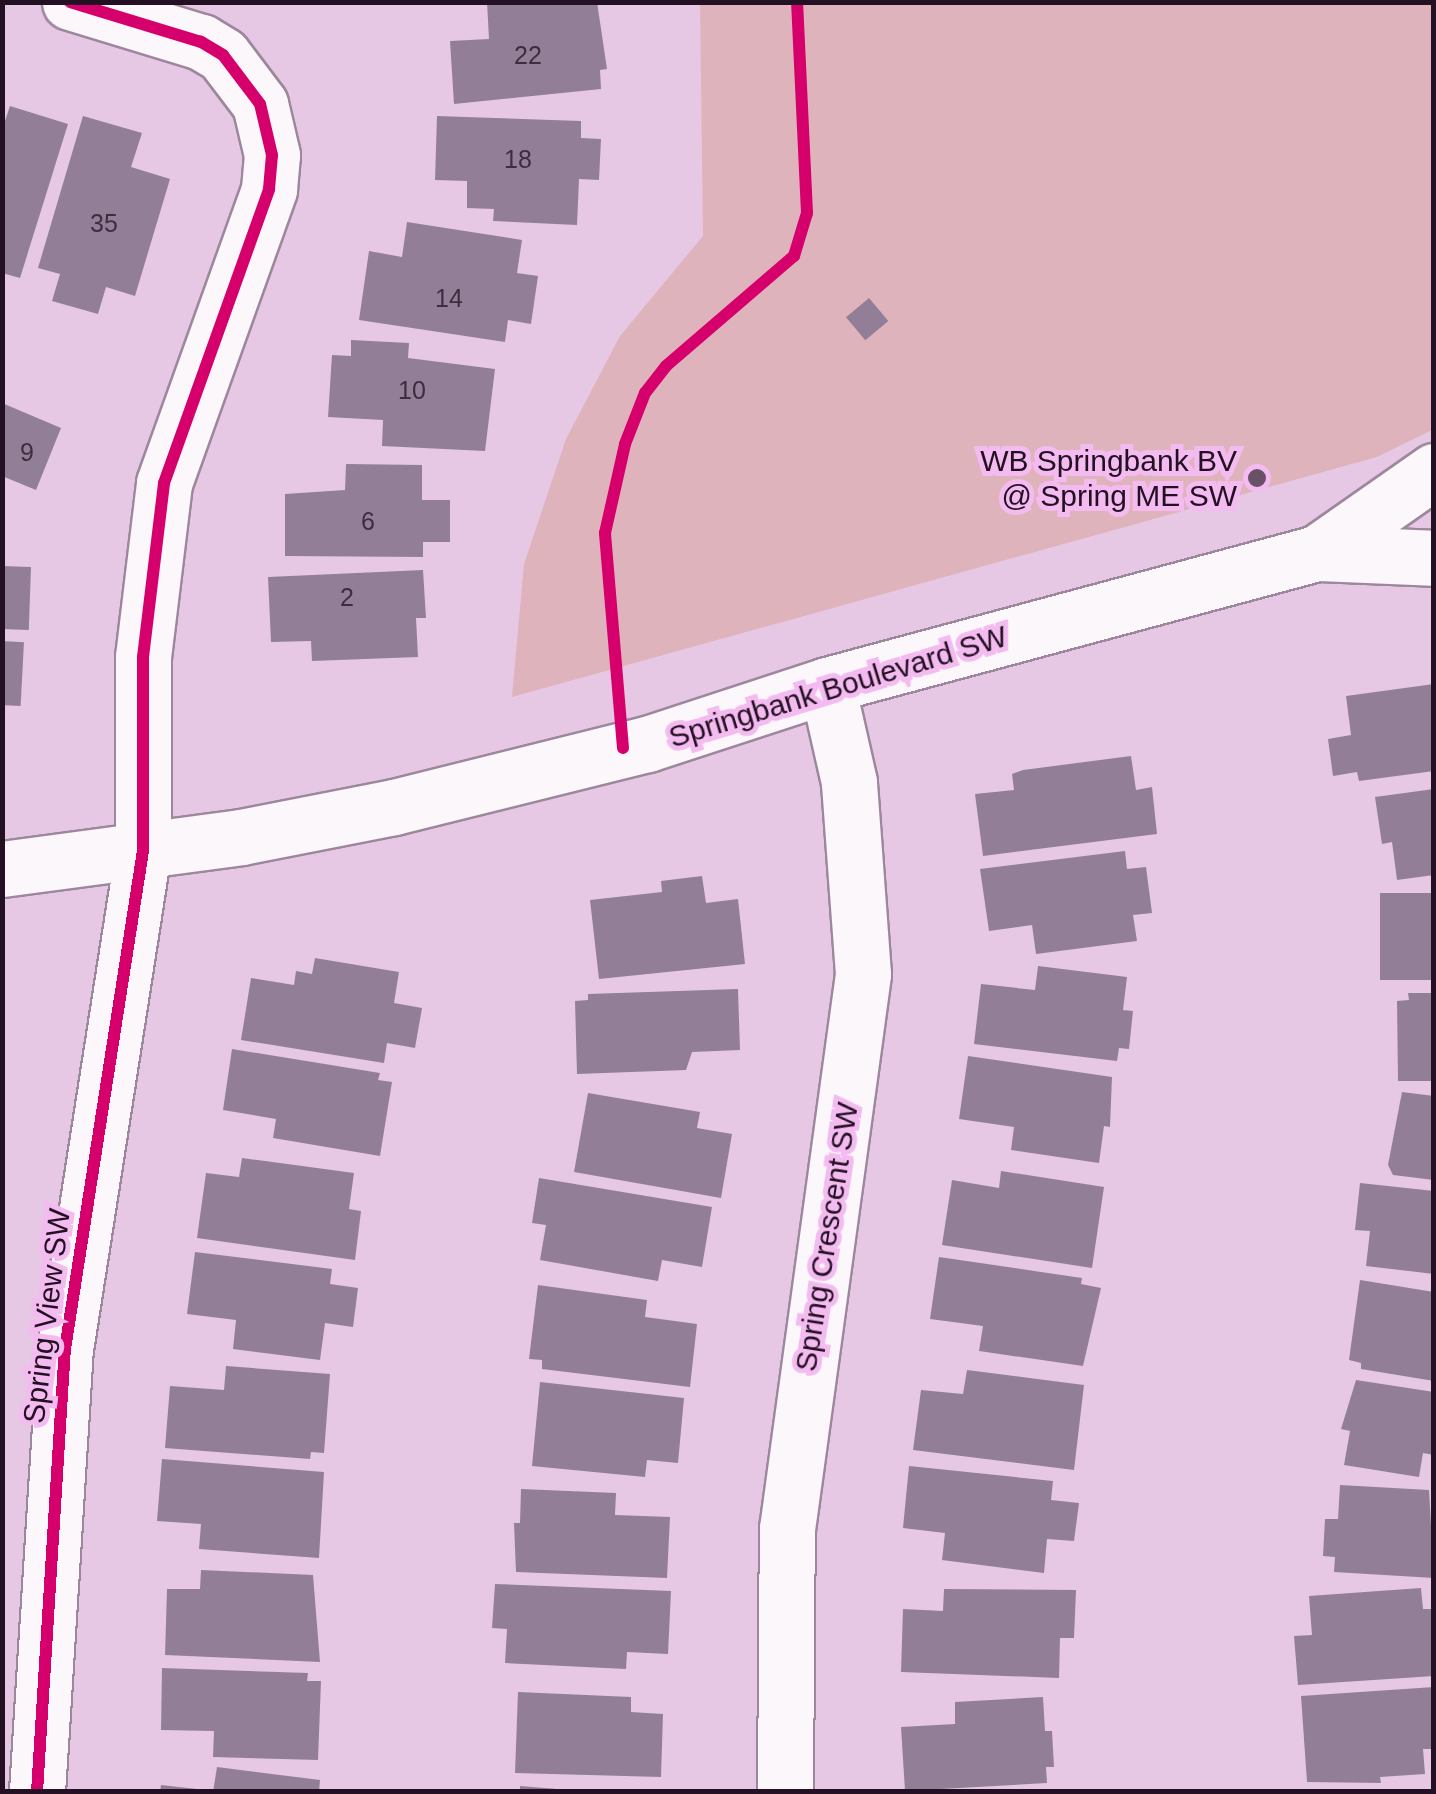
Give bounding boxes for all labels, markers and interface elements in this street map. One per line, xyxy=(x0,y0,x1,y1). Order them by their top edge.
house number: 22 xyxy=(514,40,542,70)
house number: 18 xyxy=(504,144,532,174)
house number: 35 xyxy=(90,208,118,238)
house number: 14 xyxy=(435,283,463,313)
house number: 10 xyxy=(398,375,426,405)
house number: 9 xyxy=(20,437,34,467)
place label: WB Springbank BV @ Spring ME SW xyxy=(980,443,1237,514)
marker: WB Springbank BV @ Spring ME SW xyxy=(1246,467,1268,489)
house number: 6 xyxy=(361,506,375,536)
house number: 2 xyxy=(340,582,354,612)
street label: Springbank Boulevard SW xyxy=(664,618,1012,756)
street label: Spring Crescent SW xyxy=(788,1100,866,1374)
street label: Spring View SW xyxy=(16,1207,78,1425)

